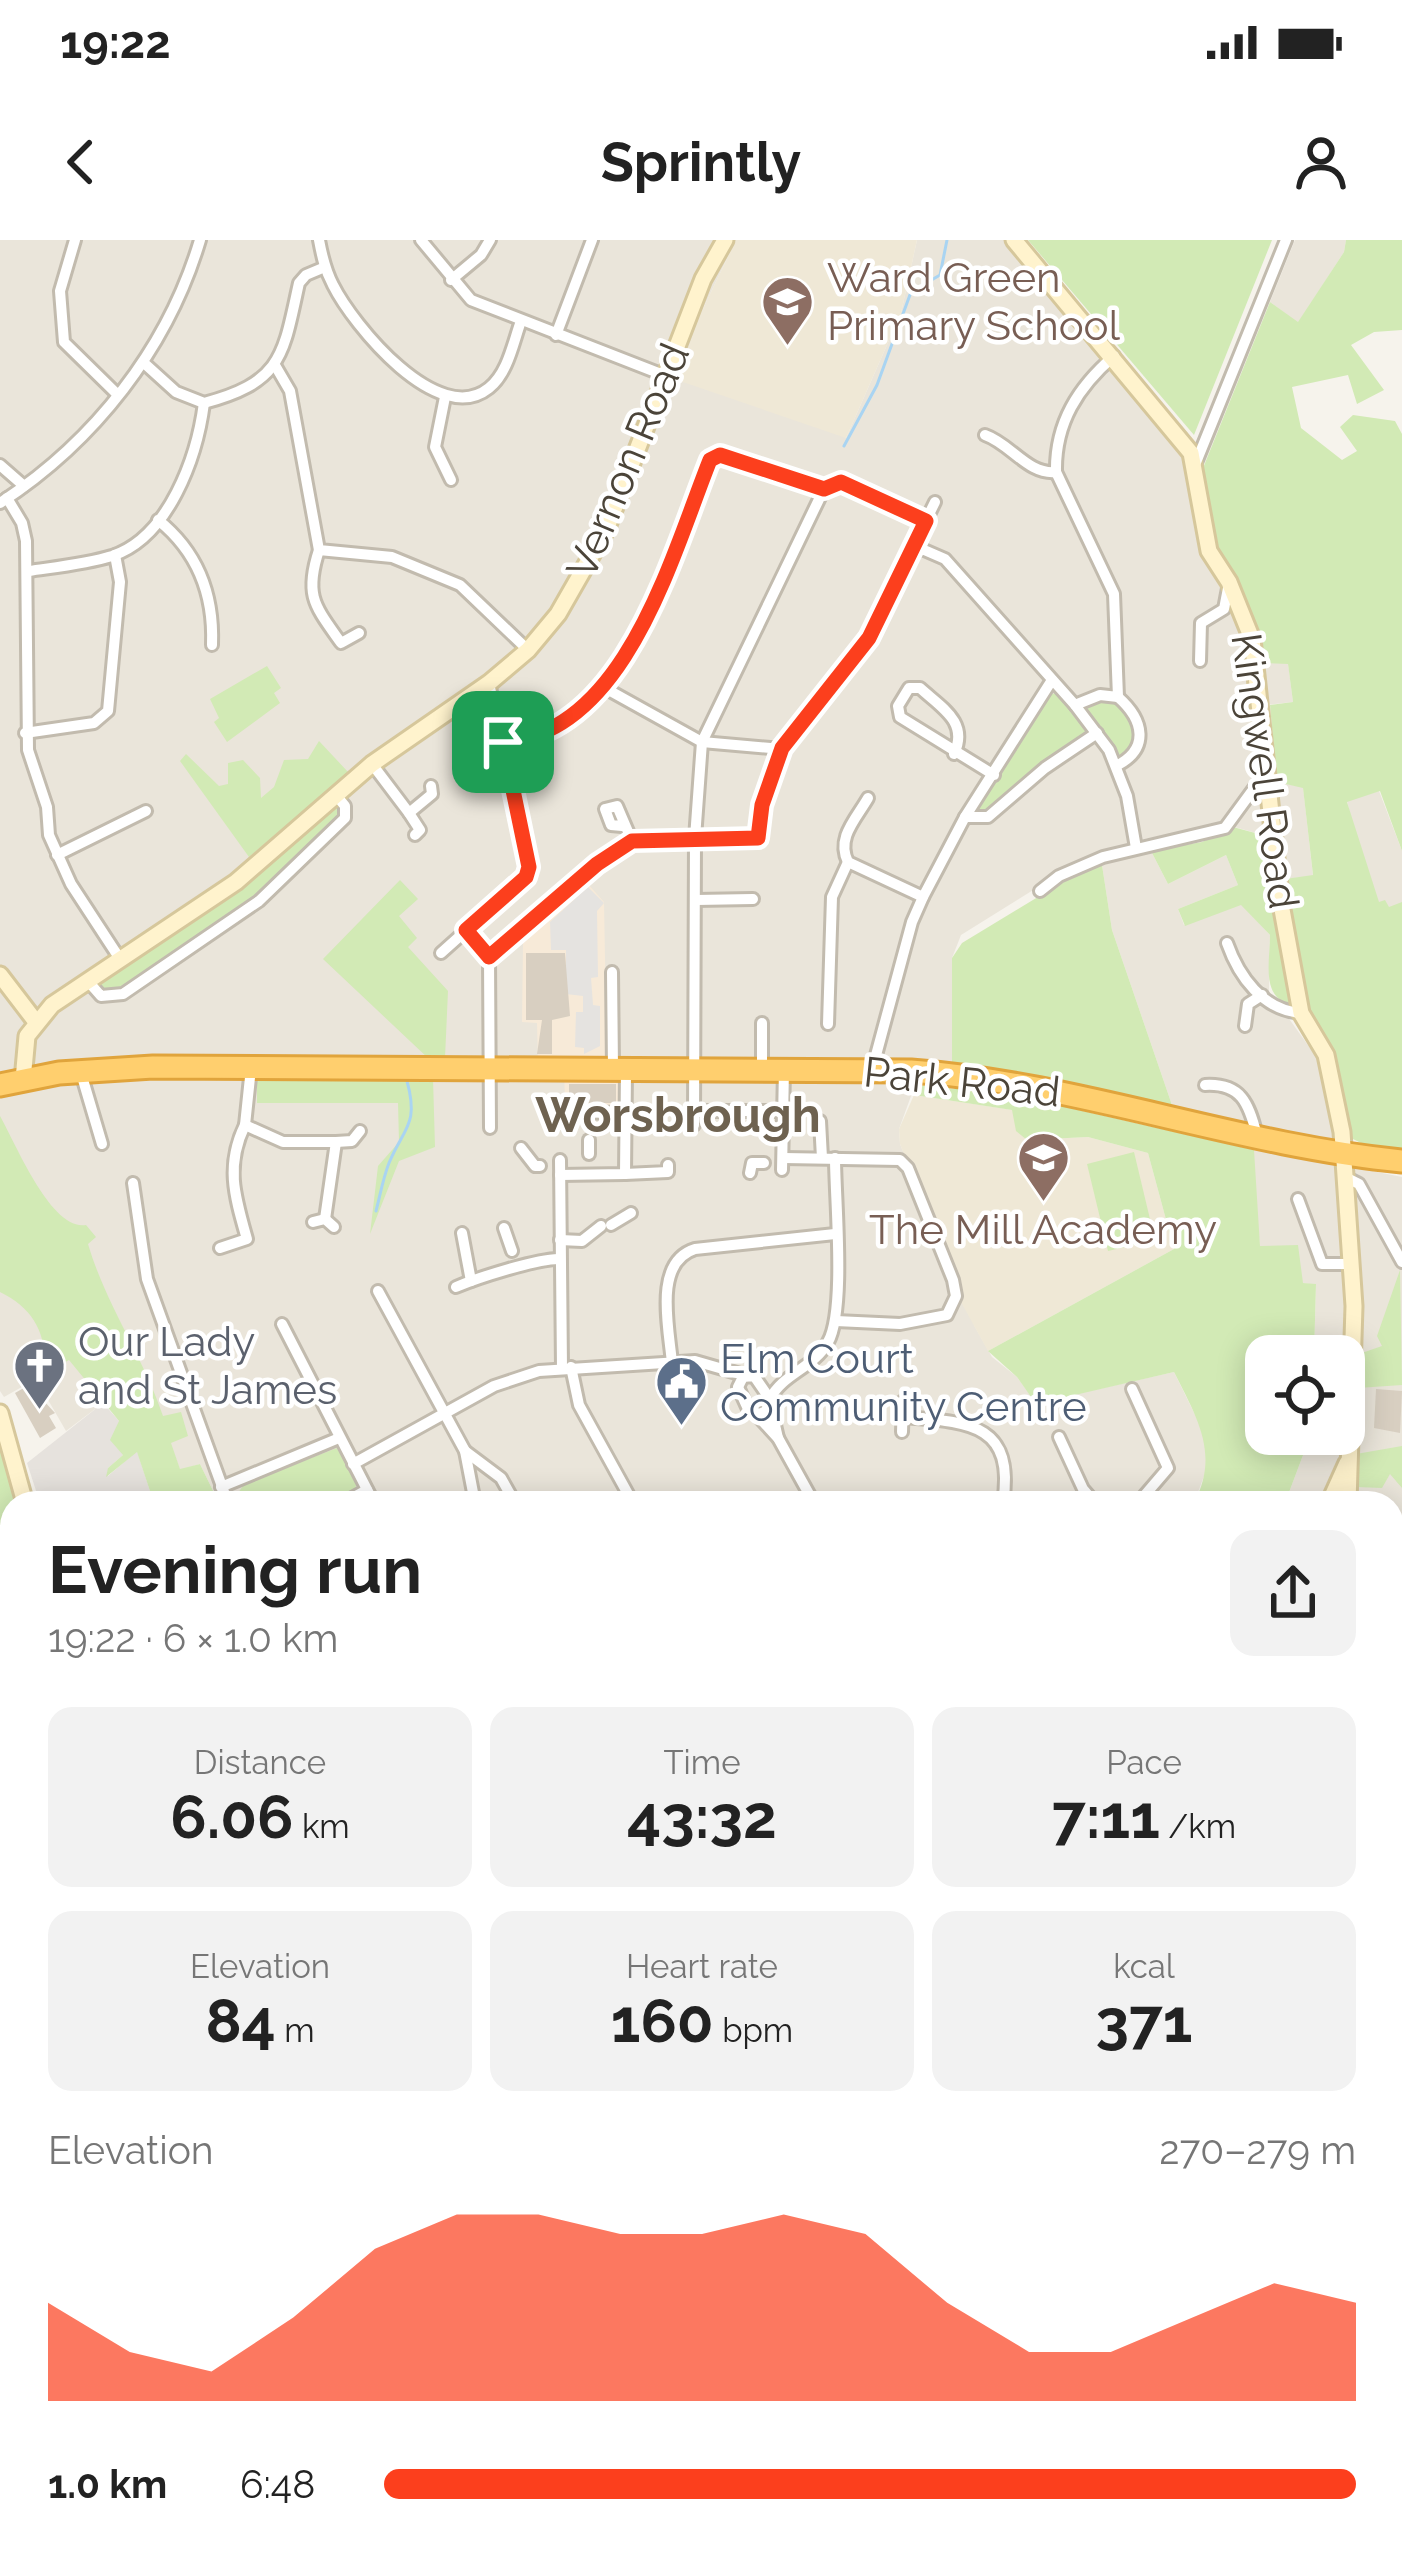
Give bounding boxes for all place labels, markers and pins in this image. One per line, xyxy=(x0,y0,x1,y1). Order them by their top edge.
place label: Ward Green Primary School xyxy=(827,253,1121,350)
school or university icon: Ward Green Primary School xyxy=(760,273,816,347)
pin xyxy=(452,691,554,793)
school or university icon: The Mill Academy xyxy=(1015,1129,1071,1203)
place label: The Mill Academy xyxy=(869,1205,1217,1254)
place label: Our Lady and St James xyxy=(78,1317,337,1414)
place label: Elm Court Community Centre xyxy=(720,1334,1087,1431)
church icon: Our Lady and St James xyxy=(11,1337,67,1411)
public building icon: Elm Court Community Centre xyxy=(653,1354,709,1428)

